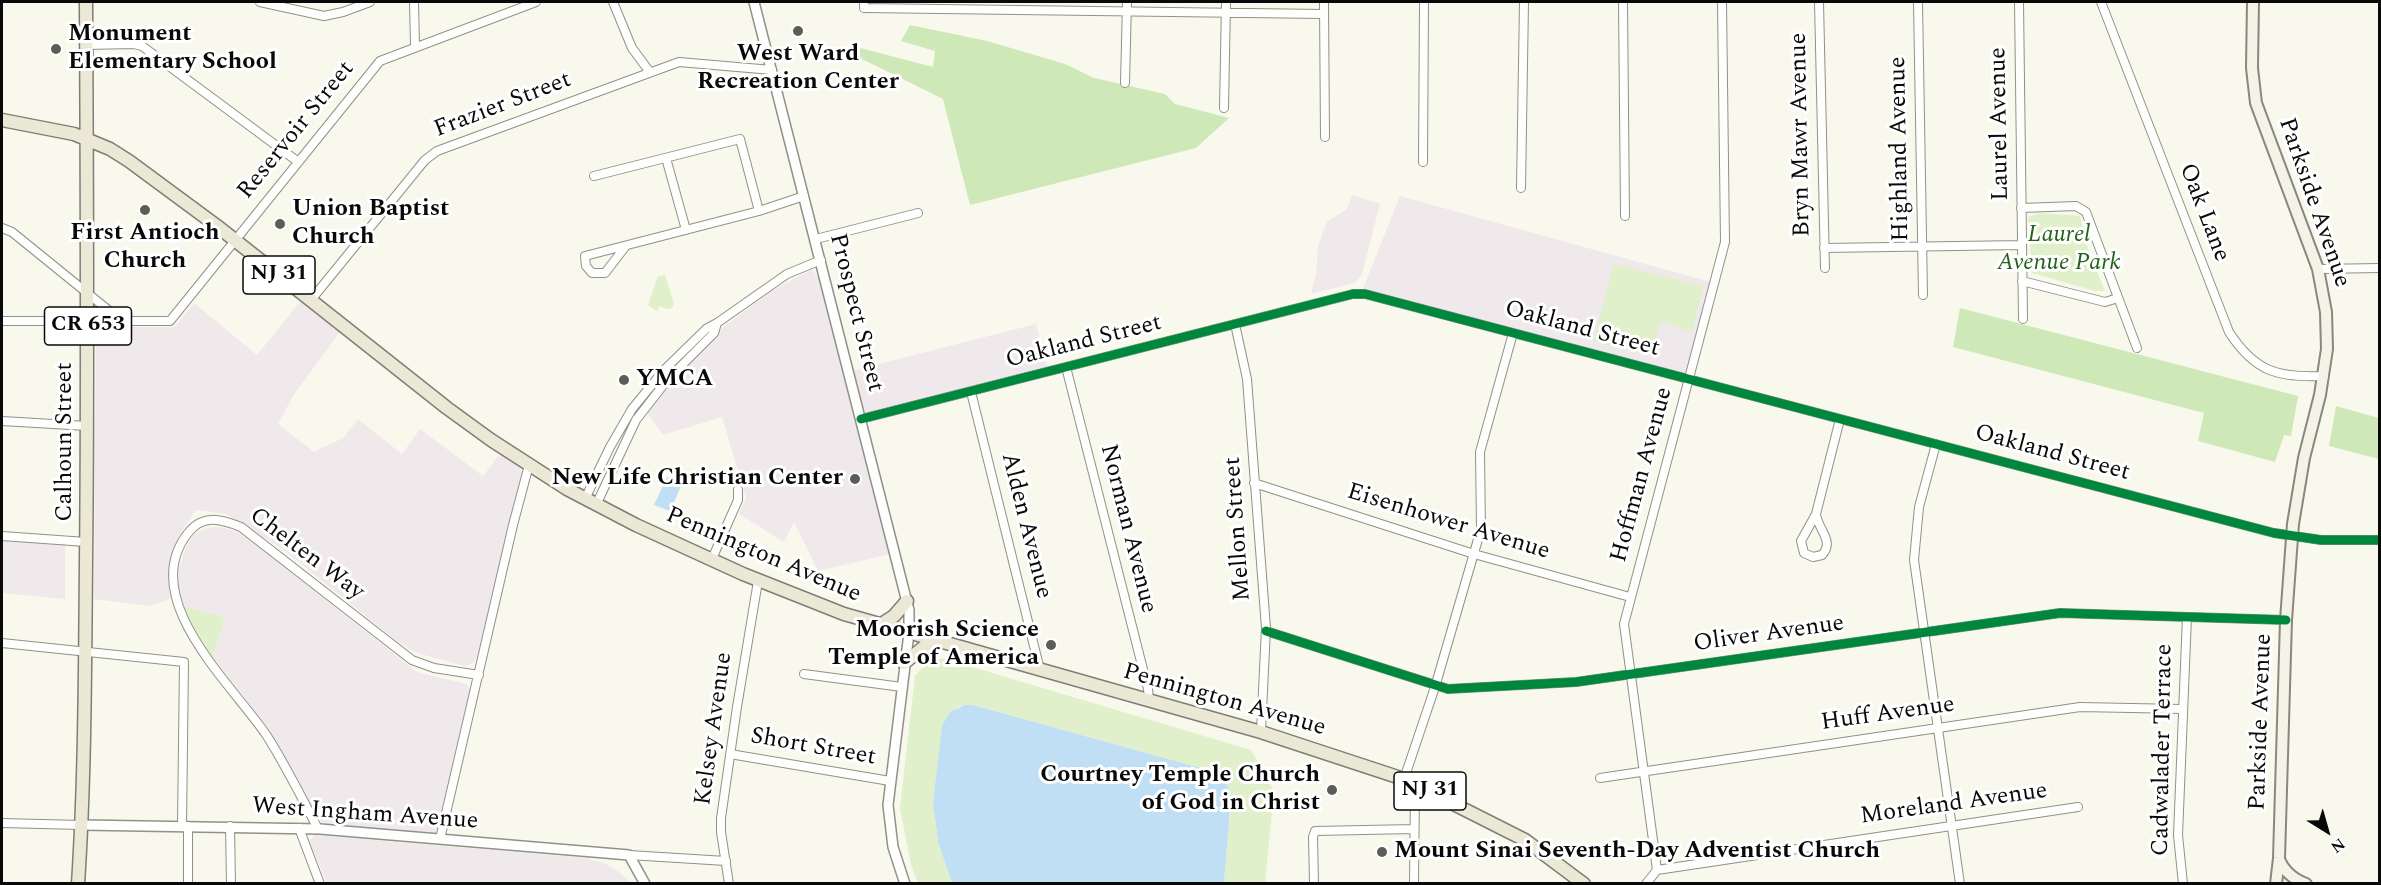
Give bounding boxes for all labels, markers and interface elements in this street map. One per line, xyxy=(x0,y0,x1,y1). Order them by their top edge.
place label: Monument Elementary School xyxy=(68,21,277,77)
marker: West Ward Recreation Center xyxy=(791,24,805,38)
street label: Bryn Mawr Avenue xyxy=(1786,33,1818,237)
place label: West Ward Recreation Center xyxy=(697,41,899,97)
marker: Monument Elementary School xyxy=(49,42,63,56)
street label: Laurel Avenue xyxy=(1985,47,2017,201)
street label: Reservoir Street xyxy=(232,56,362,206)
street label: Highland Avenue xyxy=(1885,56,1917,242)
street label: Frazier Street xyxy=(430,67,576,145)
street label: Parkside Avenue xyxy=(2271,115,2355,291)
street label: Oak Lane xyxy=(2171,160,2235,266)
place label: Union Baptist Church xyxy=(292,196,449,252)
marker: First Antioch Church xyxy=(138,203,152,217)
marker: Union Baptist Church xyxy=(273,217,287,231)
place label: First Antioch Church xyxy=(70,220,220,276)
park label: Laurel Avenue Park xyxy=(1997,222,2121,278)
street label: Prospect Street xyxy=(821,231,889,395)
road number: NJ 31 xyxy=(243,256,315,294)
street label: Oakland Street xyxy=(1501,295,1663,365)
road number: CR 653 xyxy=(44,307,132,345)
street label: Oakland Street xyxy=(1003,310,1165,376)
street label: Calhoun Street xyxy=(52,362,80,522)
place label: YMCA xyxy=(636,366,713,394)
marker: YMCA xyxy=(617,373,631,387)
street label: Hoffman Avenue xyxy=(1606,384,1680,566)
street label: Oakland Street xyxy=(1971,419,2133,489)
street label: Norman Avenue xyxy=(1092,442,1162,616)
street label: Alden Avenue xyxy=(993,450,1057,602)
street label: Mellon Street xyxy=(1220,456,1258,602)
place label: New Life Christian Center xyxy=(552,465,843,493)
marker: New Life Christian Center xyxy=(848,472,862,486)
street label: Eisenhower Avenue xyxy=(1343,478,1553,568)
street label: Chelten Way xyxy=(243,502,369,608)
street label: Pennington Avenue xyxy=(661,502,865,610)
street label: Oliver Avenue xyxy=(1692,610,1846,660)
place label: Moorish Science Temple of America xyxy=(828,617,1039,673)
street label: Parkside Avenue xyxy=(2245,633,2279,811)
marker: Moorish Science Temple of America xyxy=(1044,638,1058,652)
street label: Cadwalader Terrace xyxy=(2148,644,2180,856)
street label: Kelsey Avenue xyxy=(690,651,740,807)
street label: Pennington Avenue xyxy=(1119,658,1329,744)
street label: Huff Avenue xyxy=(1819,691,1957,739)
street label: Short Street xyxy=(748,723,878,773)
place label: Courtney Temple Church of God in Christ xyxy=(1040,762,1320,818)
road number: NJ 31 xyxy=(1394,772,1466,810)
street label: Moreland Avenue xyxy=(1859,778,2049,832)
marker: Courtney Temple Church of God in Christ xyxy=(1325,783,1339,797)
street label: West Ingham Avenue xyxy=(251,793,479,837)
north arrow xyxy=(2297,801,2357,861)
text: N xyxy=(2325,832,2350,859)
place label: Mount Sinai Seventh-Day Adventist Church xyxy=(1394,838,1880,866)
marker: Mount Sinai Seventh-Day Adventist Church xyxy=(1375,845,1389,859)

